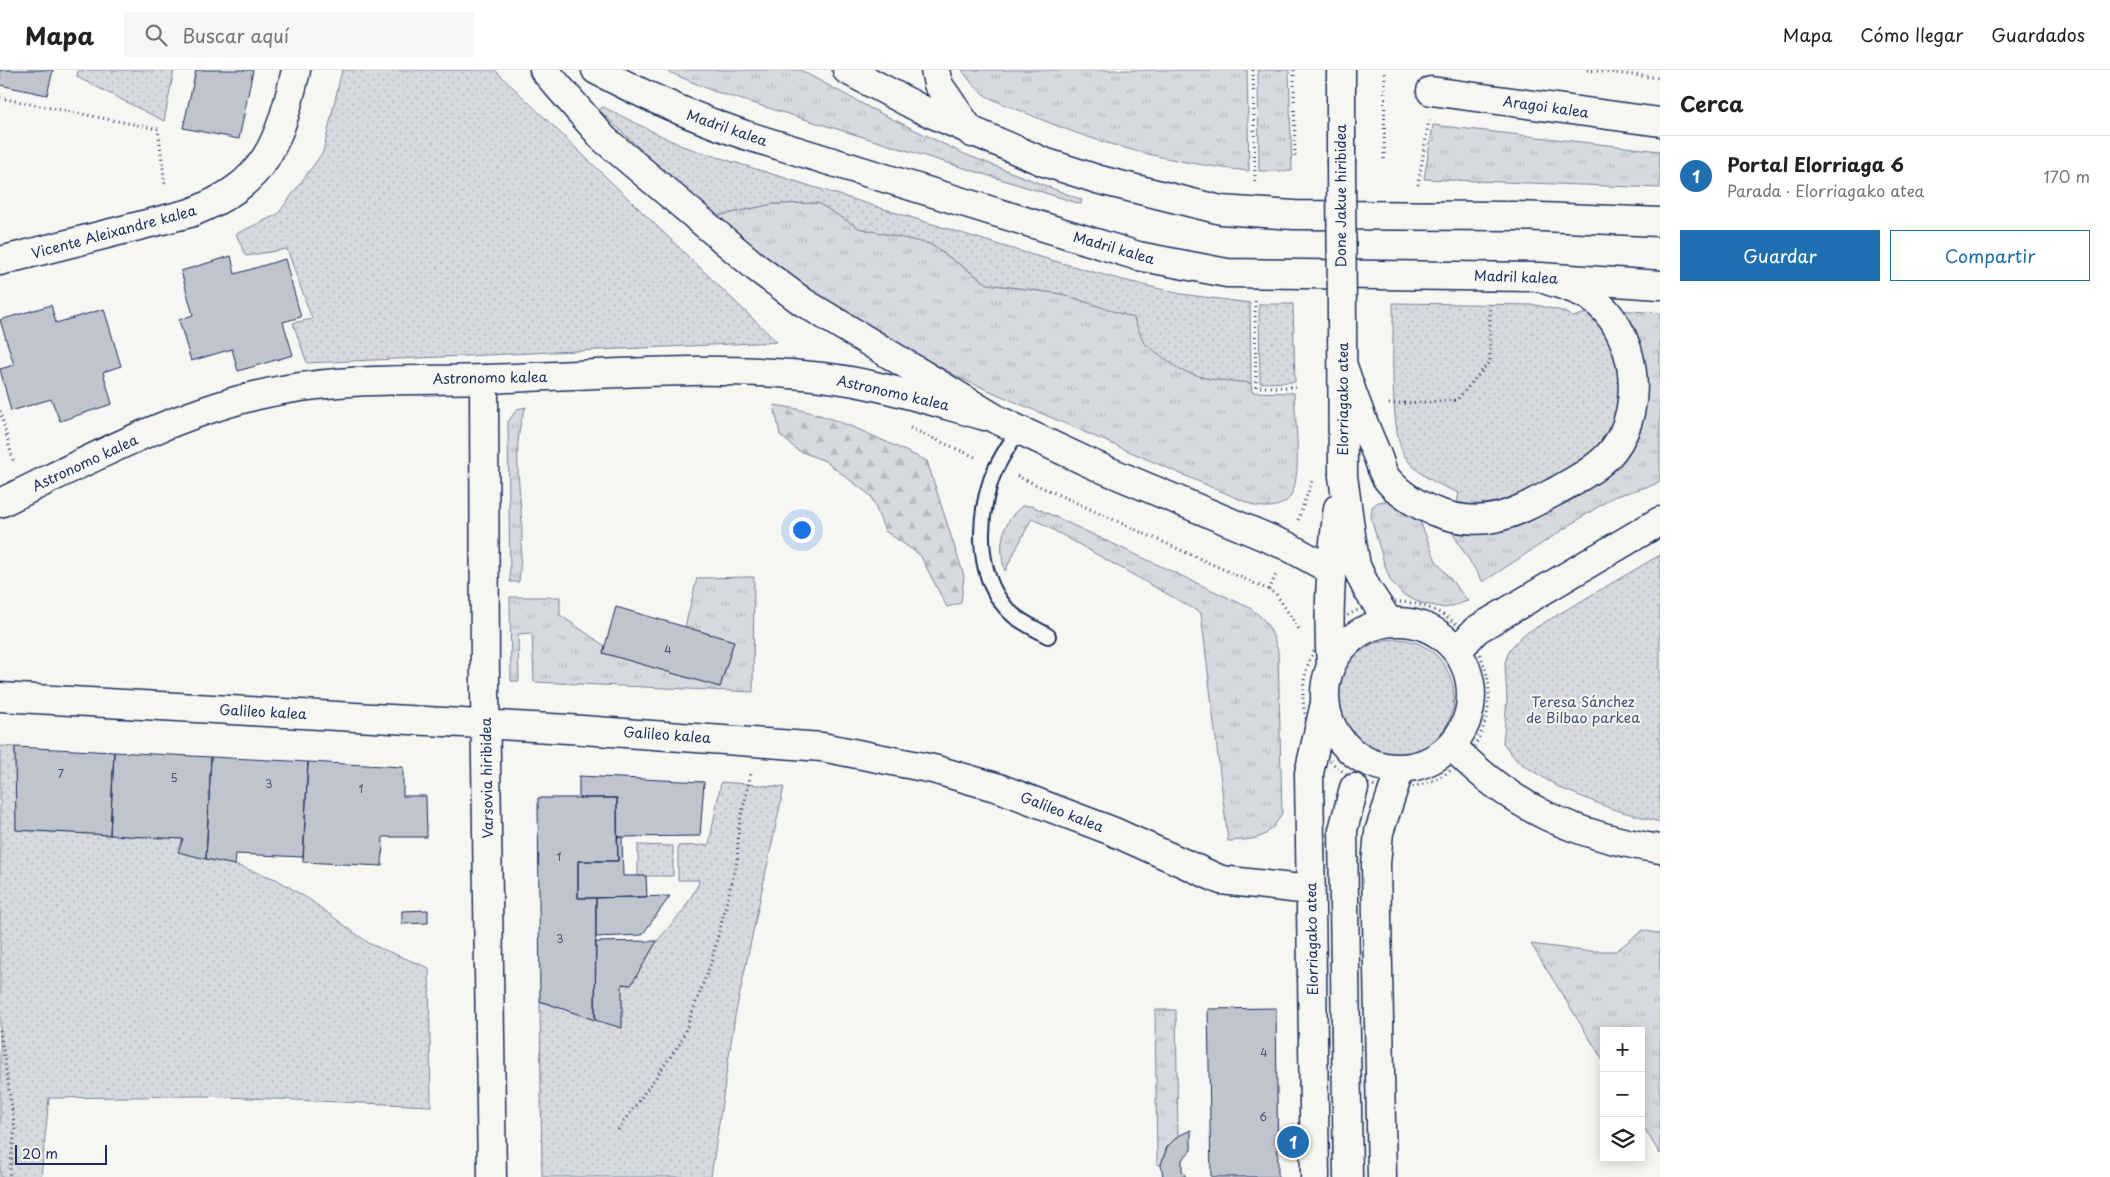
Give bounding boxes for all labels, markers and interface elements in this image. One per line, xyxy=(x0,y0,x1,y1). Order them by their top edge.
search box xyxy=(124,12,474,57)
text: Mapa xyxy=(25,17,94,53)
icon: search xyxy=(142,21,170,49)
text: Buscar aquí xyxy=(182,21,289,49)
text: Mapa xyxy=(1783,21,1832,48)
text: Cómo llegar xyxy=(1860,21,1963,48)
text: Guardados xyxy=(1991,21,2085,48)
text: Cerca xyxy=(1680,87,1744,119)
street label: Aragoi kalea xyxy=(1502,90,1590,123)
street label: Madril kalea xyxy=(684,104,771,151)
street label: Done Jakue hiribidea xyxy=(1330,124,1351,268)
text: Portal Elorriaga 6 xyxy=(1727,150,1904,178)
text: 1 xyxy=(1692,164,1700,188)
text: 170 m xyxy=(2044,164,2090,188)
text: Parada · Elorriagako atea xyxy=(1727,178,1924,202)
street label: Vicente Aleixandre kalea xyxy=(29,199,199,264)
street label: Madril kalea xyxy=(1071,226,1158,269)
button: Guardar xyxy=(1680,230,1880,281)
button: Compartir xyxy=(1890,230,2090,281)
street label: Madril kalea xyxy=(1474,265,1559,288)
street label: Elorriagako atea xyxy=(1332,342,1353,455)
street label: Astronomo kalea xyxy=(432,366,548,389)
street label: Astronomo kalea xyxy=(835,369,952,416)
street label: Astronomo kalea xyxy=(28,429,142,496)
your location xyxy=(789,517,815,543)
house number: 4 xyxy=(664,641,672,658)
park label: Teresa Sánchez de Bilbao parkea xyxy=(1526,691,1640,728)
street label: Galileo kalea xyxy=(219,699,308,724)
street label: Varsovia hiribidea xyxy=(475,717,498,839)
street label: Galileo kalea xyxy=(623,721,712,748)
house number: 7 xyxy=(58,765,64,782)
house number: 5 xyxy=(170,769,178,786)
house number: 3 xyxy=(265,775,273,792)
house number: 1 xyxy=(359,780,364,797)
street label: Galileo kalea xyxy=(1018,786,1107,837)
house number: 1 xyxy=(557,848,562,865)
street label: Elorriagako atea xyxy=(1300,882,1323,996)
house number: 3 xyxy=(556,930,564,947)
map controls xyxy=(1600,1027,1645,1162)
button: + xyxy=(1600,1027,1645,1072)
house number: 4 xyxy=(1260,1044,1268,1061)
button: − xyxy=(1600,1072,1645,1117)
house number: 6 xyxy=(1259,1108,1267,1125)
button: layers xyxy=(1600,1117,1645,1162)
pin: 1 xyxy=(1277,1123,1309,1161)
scale bar xyxy=(15,1142,108,1165)
text: 20 m xyxy=(22,1143,58,1164)

